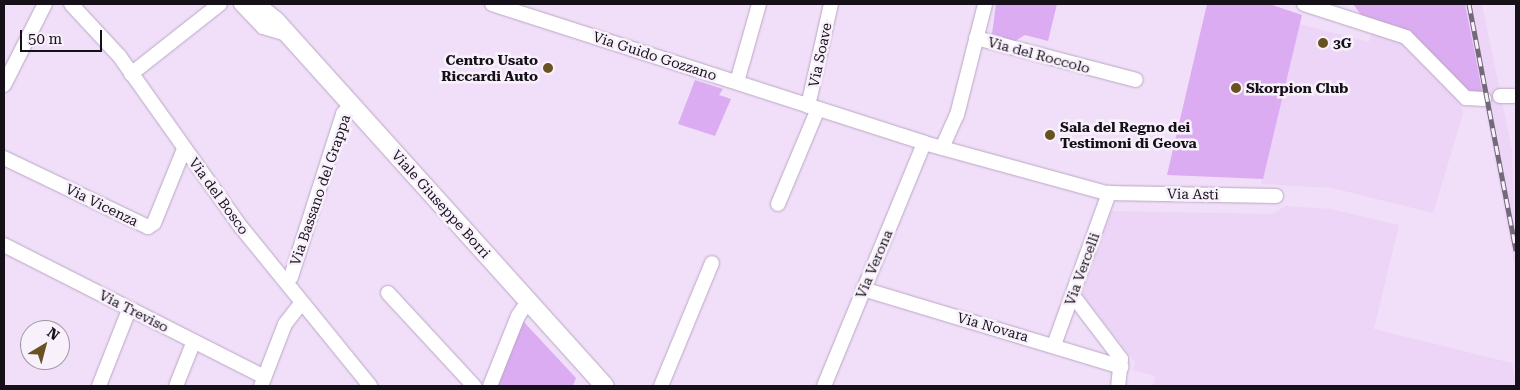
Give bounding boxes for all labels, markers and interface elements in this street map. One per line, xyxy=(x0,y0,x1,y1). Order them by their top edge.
scale bar xyxy=(22,20,105,52)
street label: Via Soave xyxy=(805,21,835,89)
street label: Via Guido Gozzano xyxy=(591,28,719,84)
text: 50 m xyxy=(28,30,62,48)
street label: Via del Roccolo xyxy=(986,33,1092,77)
place label: 3G xyxy=(1333,35,1352,51)
marker: 3G xyxy=(1317,37,1329,49)
place label: Centro Usato Riccardi Auto xyxy=(441,52,538,84)
marker: Centro Usato Riccardi Auto xyxy=(542,62,554,74)
place label: Skorpion Club xyxy=(1246,80,1348,96)
marker: Skorpion Club xyxy=(1230,82,1242,94)
street label: Via Bassano del Grappa xyxy=(286,112,354,268)
place label: Sala del Regno dei Testimoni di Geova xyxy=(1060,119,1197,152)
marker: Sala del Regno dei Testimoni di Geova xyxy=(1044,129,1056,141)
street label: Viale Giuseppe Borri xyxy=(388,147,494,261)
street label: Via del Bosco xyxy=(186,154,252,238)
street label: Via Vicenza xyxy=(63,180,141,230)
street label: Via Asti xyxy=(1167,185,1219,203)
street label: Via Verona xyxy=(852,227,896,301)
street label: Via Vercelli xyxy=(1061,230,1103,308)
street label: Via Treviso xyxy=(97,286,171,336)
street label: Via Novara xyxy=(955,309,1031,345)
north arrow xyxy=(20,320,70,370)
text: N xyxy=(44,324,63,343)

